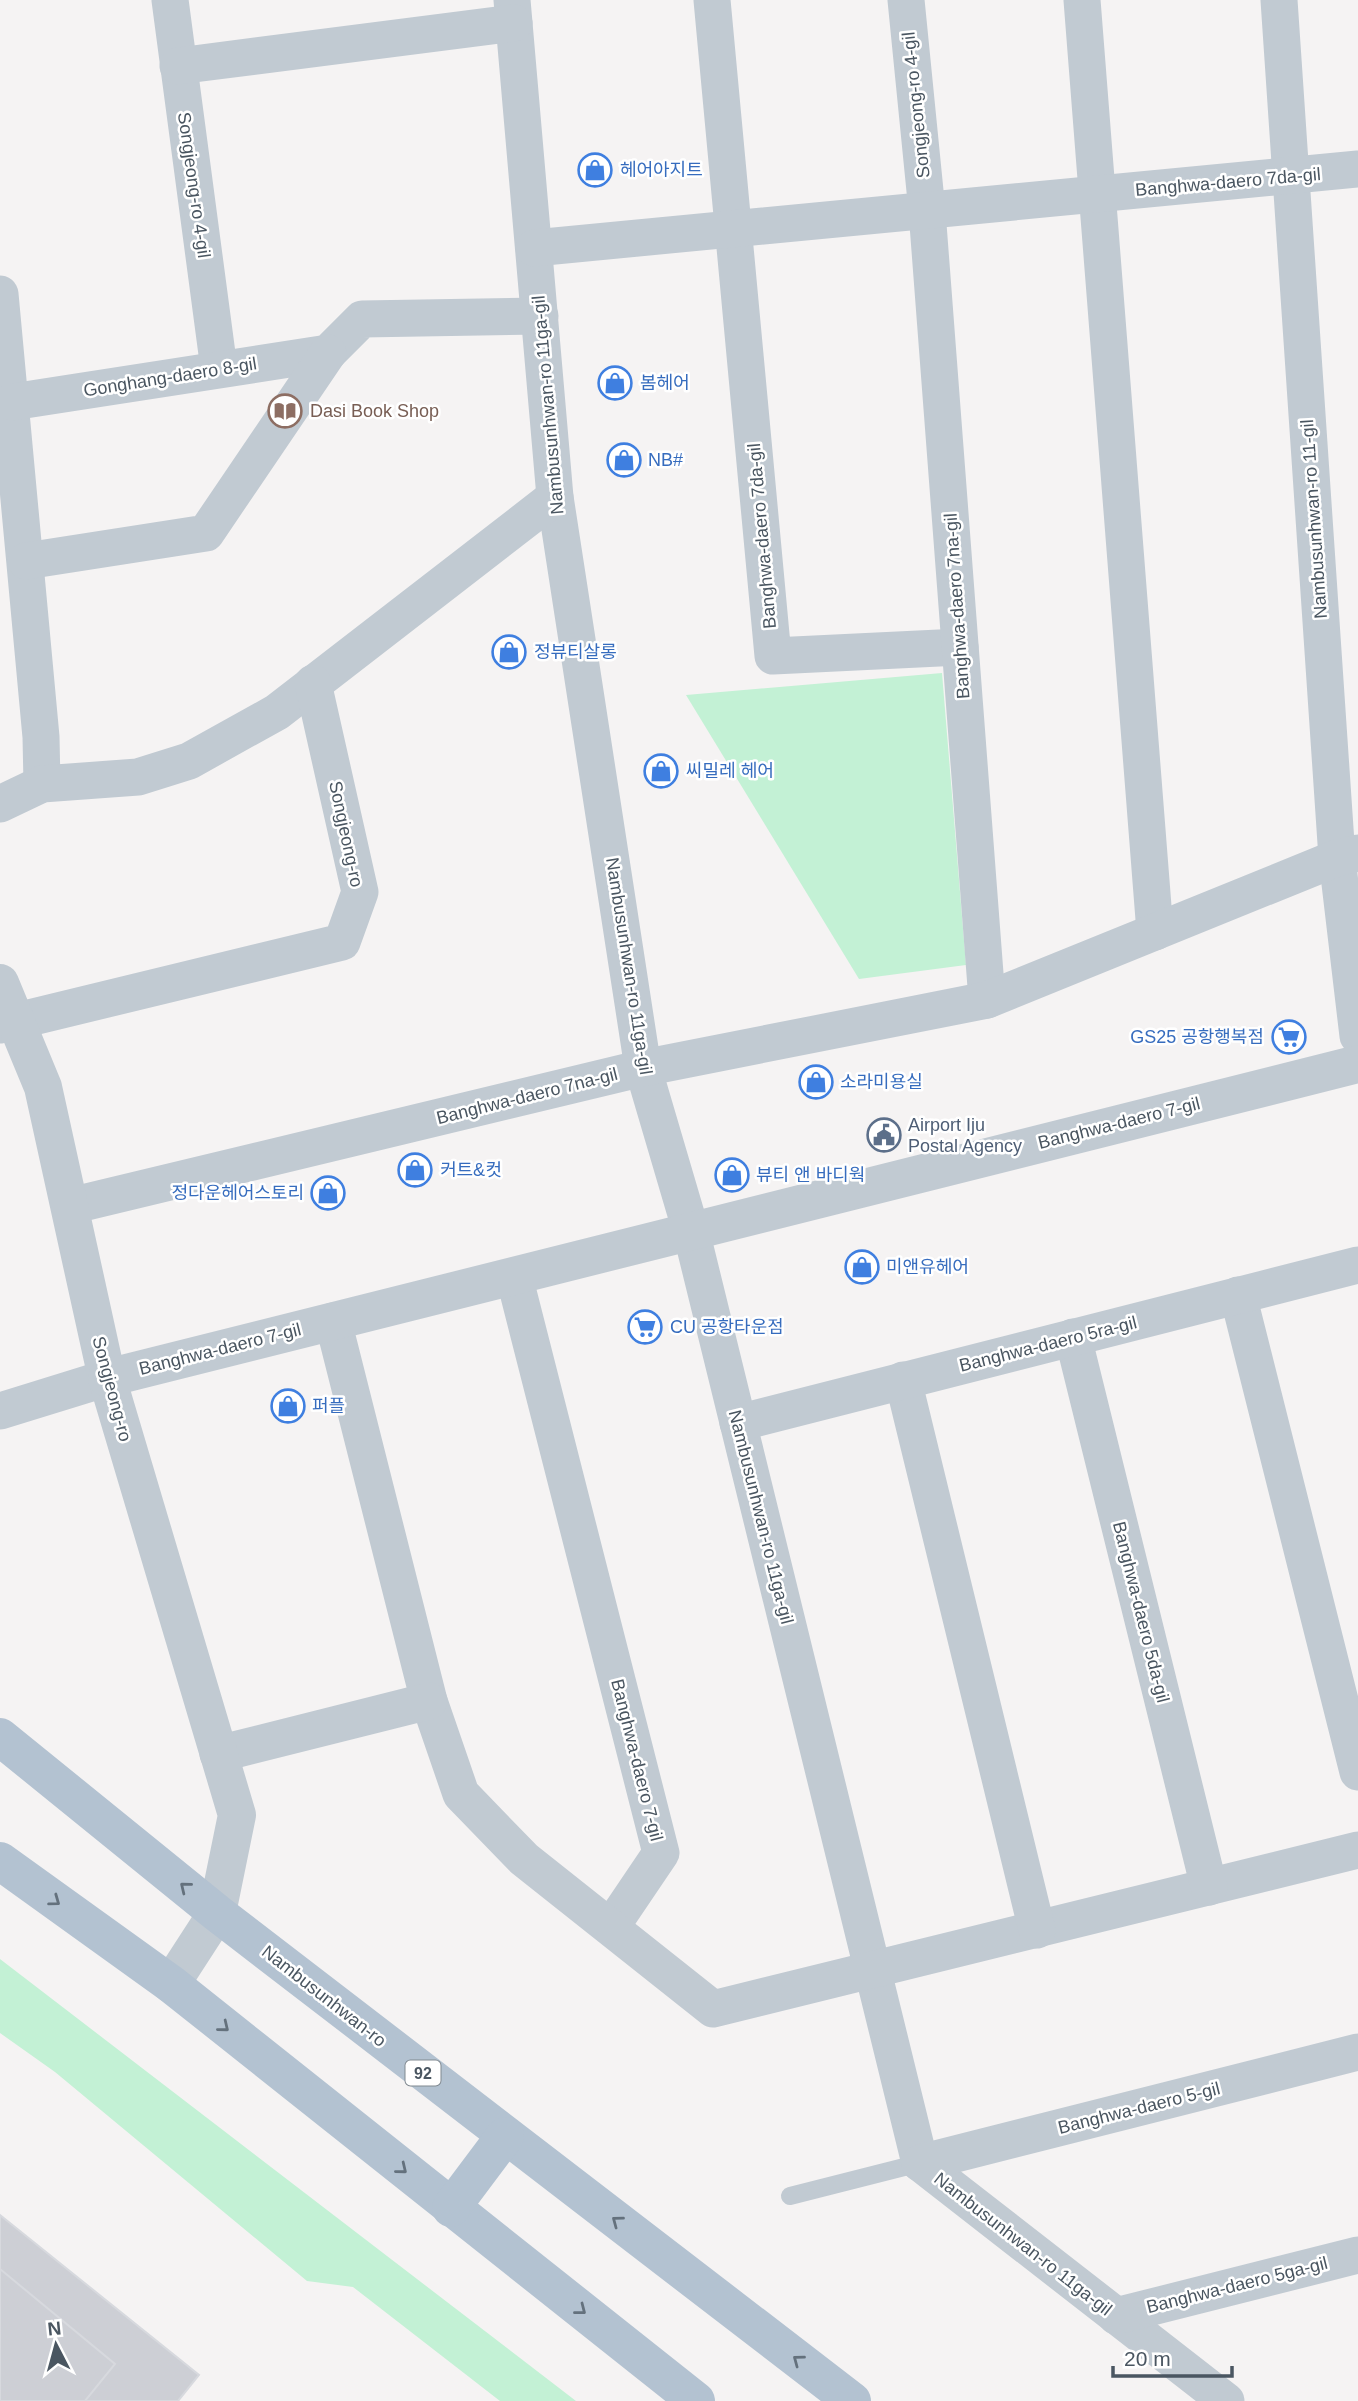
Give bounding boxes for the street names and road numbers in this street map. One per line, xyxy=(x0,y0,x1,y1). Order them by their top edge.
street label: Songjeong-ro 4-gil xyxy=(898,31,934,179)
street label: Songjeong-ro 4-gil xyxy=(174,111,214,259)
street label: Banghwa-daero 7da-gil xyxy=(1134,164,1322,200)
street label: Nambusunhwan-ro 11ga-gil xyxy=(528,295,568,515)
street label: Gonghang-daero 8-gil xyxy=(82,353,258,401)
street label: Nambusunhwan-ro 11-gil xyxy=(1297,419,1331,619)
street label: Banghwa-daero 7da-gil xyxy=(744,442,780,630)
street label: Banghwa-daero 7na-gil xyxy=(941,512,973,700)
street label: Songjeong-ro xyxy=(325,779,367,889)
street label: Nambusunhwan-ro 11ga-gil xyxy=(602,856,656,1076)
street label: Banghwa-daero 7na-gil xyxy=(434,1064,620,1128)
street label: Banghwa-daero 7-gil xyxy=(1036,1093,1202,1153)
street label: Banghwa-daero 5ra-gil xyxy=(957,1312,1139,1376)
street label: Banghwa-daero 7-gil xyxy=(137,1319,303,1379)
street label: Songjeong-ro xyxy=(88,1334,136,1444)
street label: Nambusunhwan-ro 11ga-gil xyxy=(725,1408,797,1626)
street label: Banghwa-daero 5da-gil xyxy=(1109,1519,1173,1705)
street label: Banghwa-daero 7-gil xyxy=(607,1677,667,1843)
street label: Nambusunhwan-ro xyxy=(258,1941,390,2051)
road number: 92 xyxy=(406,2060,440,2086)
street label: Banghwa-daero 5-gil xyxy=(1056,2078,1222,2138)
street label: Nambusunhwan-ro 11ga-gil xyxy=(930,2168,1116,2320)
street label: Banghwa-daero 5ga-gil xyxy=(1144,2253,1330,2317)

